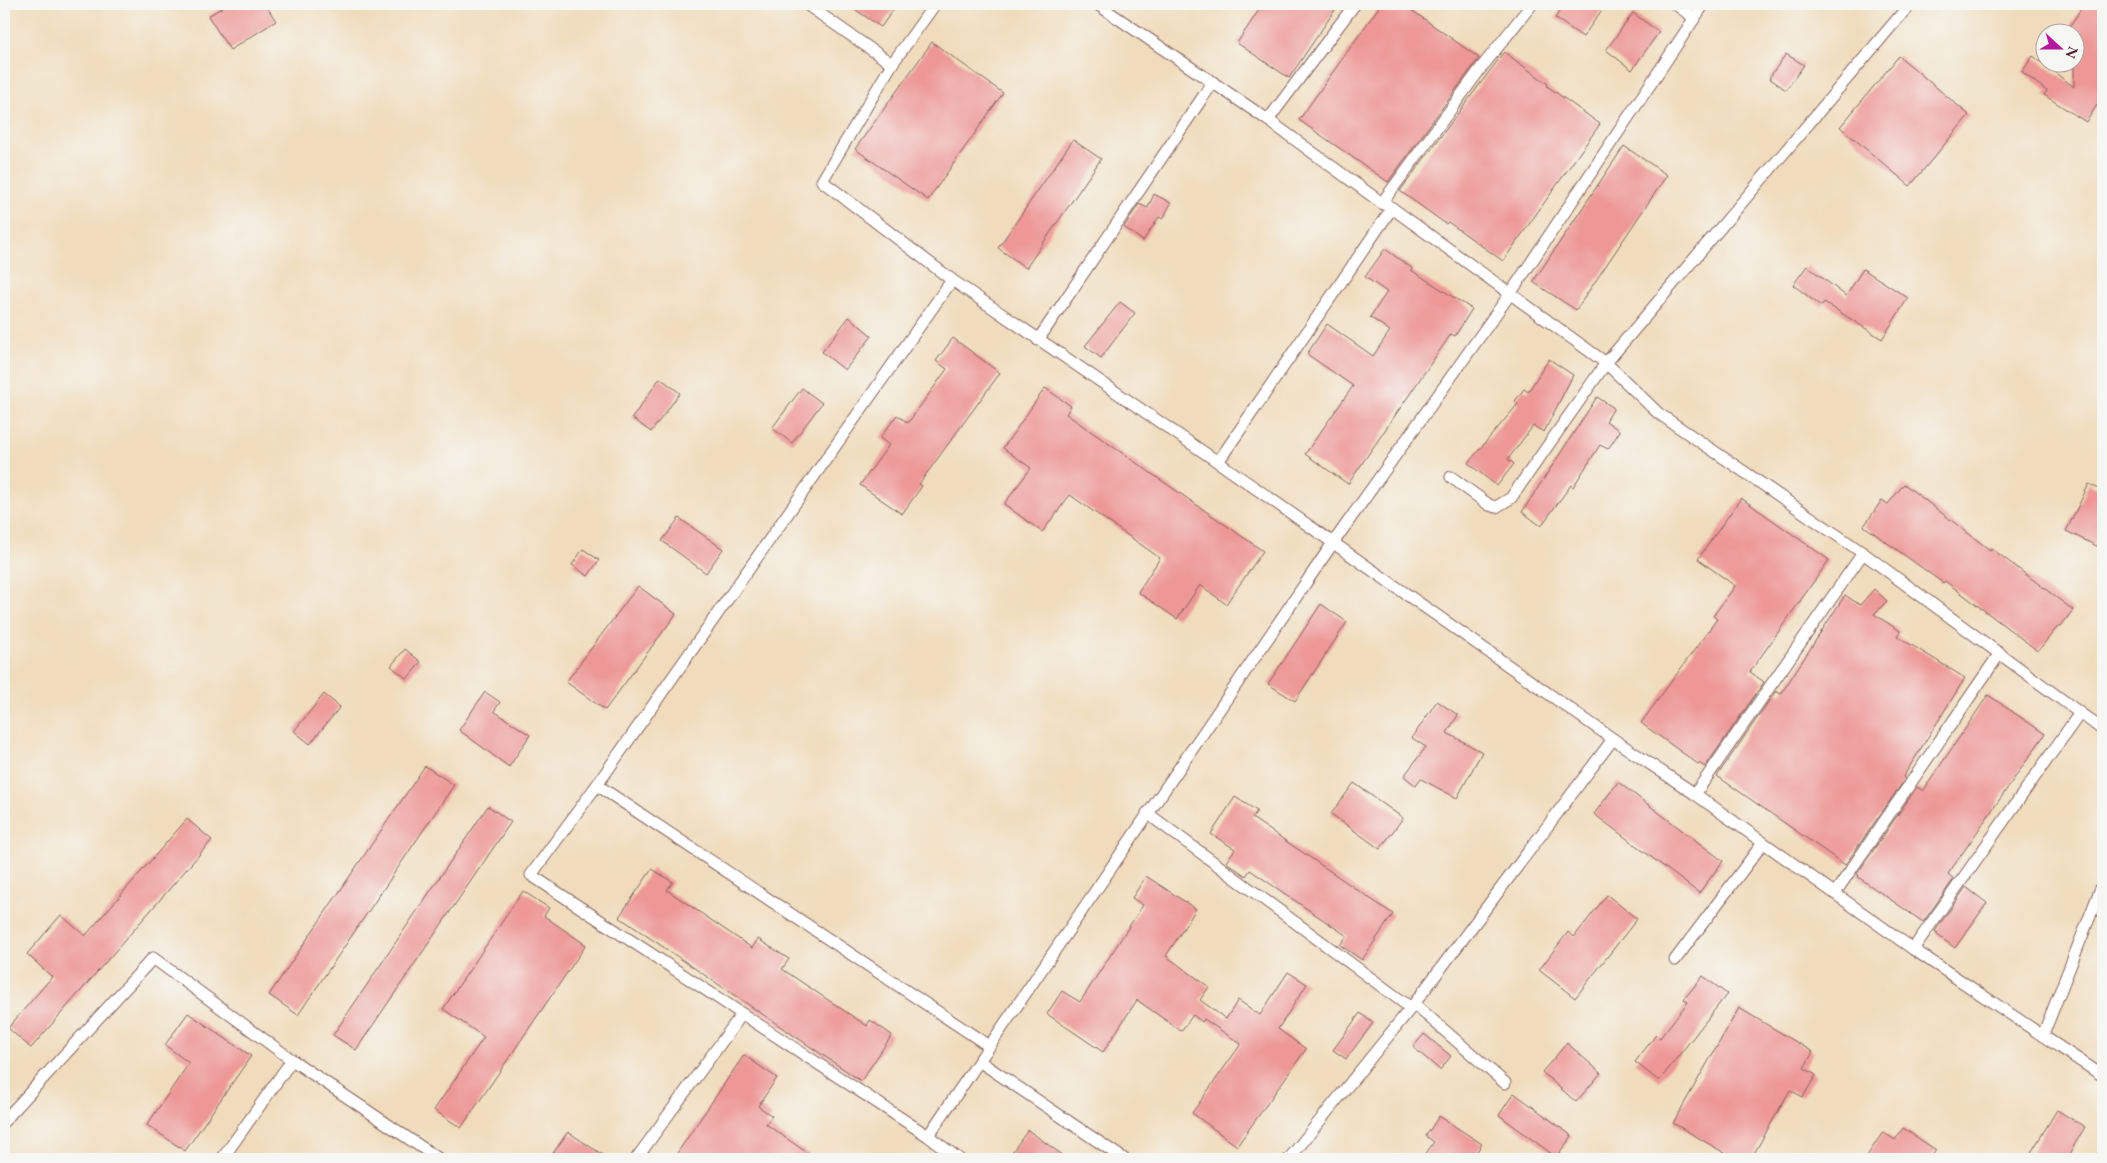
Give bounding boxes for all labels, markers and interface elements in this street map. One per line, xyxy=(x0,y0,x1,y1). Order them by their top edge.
north arrow xyxy=(2034,22,2084,72)
text: N xyxy=(2061,44,2083,62)

